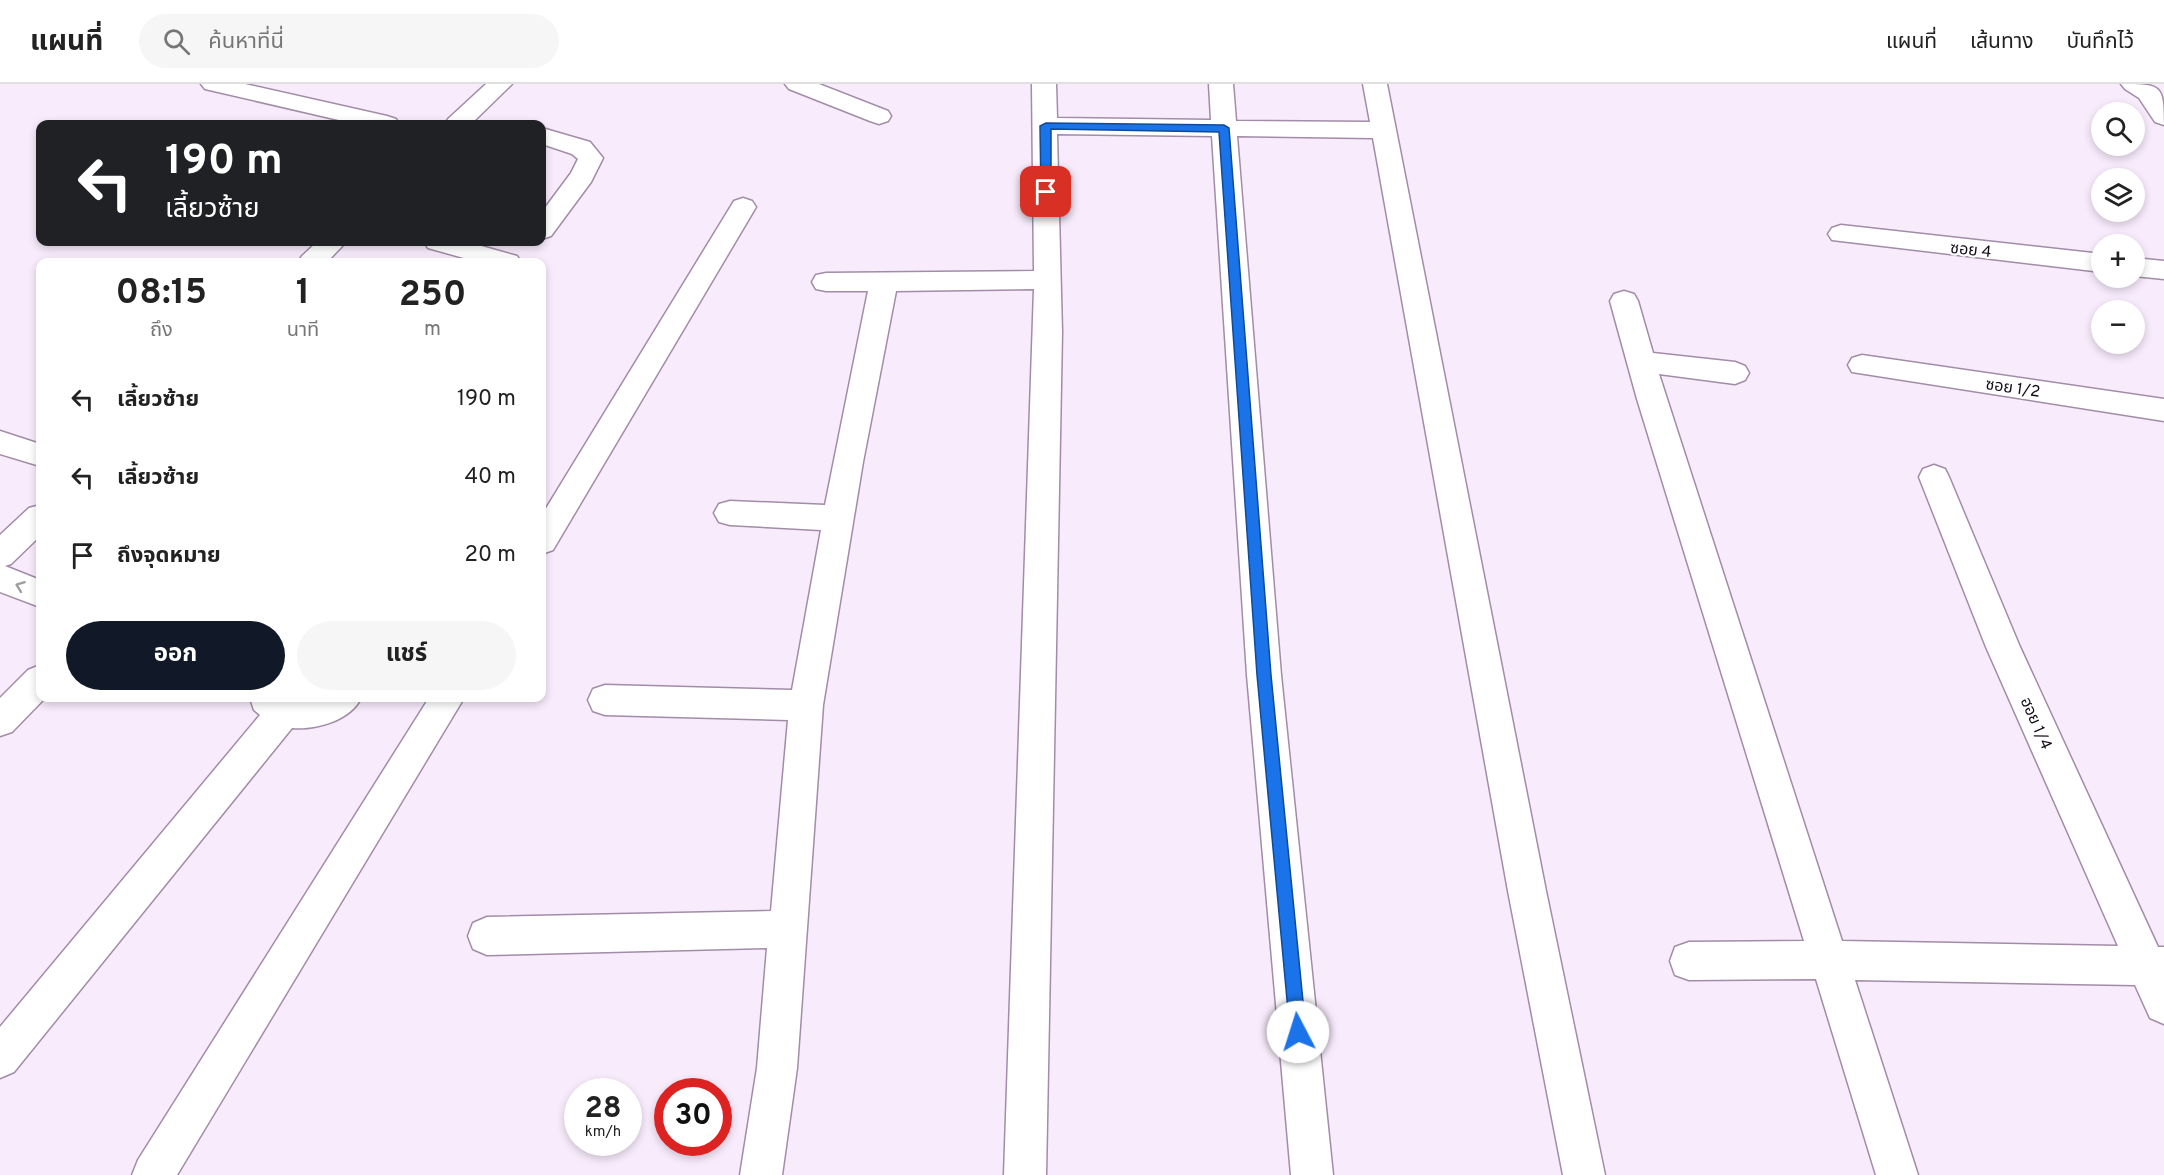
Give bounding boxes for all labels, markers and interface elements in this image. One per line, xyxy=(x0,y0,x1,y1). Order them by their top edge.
search box xyxy=(139,14,559,68)
text: แผนที่ xyxy=(30,25,103,61)
icon: search xyxy=(160,25,193,58)
text: ค้นหาที่นี่ xyxy=(208,29,284,56)
text: แผนที่ xyxy=(1886,29,1937,56)
text: เส้นทาง xyxy=(1970,29,2034,56)
text: บันทึกไว้ xyxy=(2067,29,2134,56)
map controls xyxy=(2091,102,2145,354)
button: search xyxy=(2091,102,2145,156)
text: 190 m xyxy=(165,136,283,189)
icon: left xyxy=(66,144,144,222)
pin xyxy=(1020,166,1071,217)
button: layers xyxy=(2091,168,2145,222)
icon: arrive xyxy=(1029,175,1062,208)
text: เลี้ยวซ้าย xyxy=(165,193,259,227)
button: + xyxy=(2091,234,2145,288)
street label: ซอย 4 xyxy=(1949,239,1992,263)
text: 08:15 xyxy=(116,271,207,317)
text: 1 xyxy=(296,271,310,317)
text: 250 xyxy=(399,273,466,319)
button: − xyxy=(2091,300,2145,354)
text: m xyxy=(424,317,441,343)
text: ถึง xyxy=(150,318,173,344)
text: นาที xyxy=(287,318,319,344)
street label: ซอย 1/2 xyxy=(1984,375,2041,403)
icon: left xyxy=(66,383,99,416)
text: 190 m xyxy=(457,386,516,413)
text: เลี้ยวซ้าย xyxy=(117,387,199,414)
icon: left xyxy=(66,461,99,494)
text: 40 m xyxy=(464,464,516,491)
text: เลี้ยวซ้าย xyxy=(117,465,199,492)
icon: arrive xyxy=(66,539,99,572)
text: 20 m xyxy=(465,542,516,569)
text: ถึงจุดหมาย xyxy=(117,543,221,570)
one-way arrow xyxy=(15,581,26,593)
button: ออก xyxy=(66,621,285,690)
button: แชร์ xyxy=(297,621,516,690)
street label: ฮอย 1/4 xyxy=(2015,695,2056,753)
position arrow xyxy=(1266,1000,1330,1064)
speed limit sign: 30 xyxy=(654,1078,732,1156)
text: 28 xyxy=(584,1091,622,1128)
text: km/h xyxy=(585,1123,621,1142)

